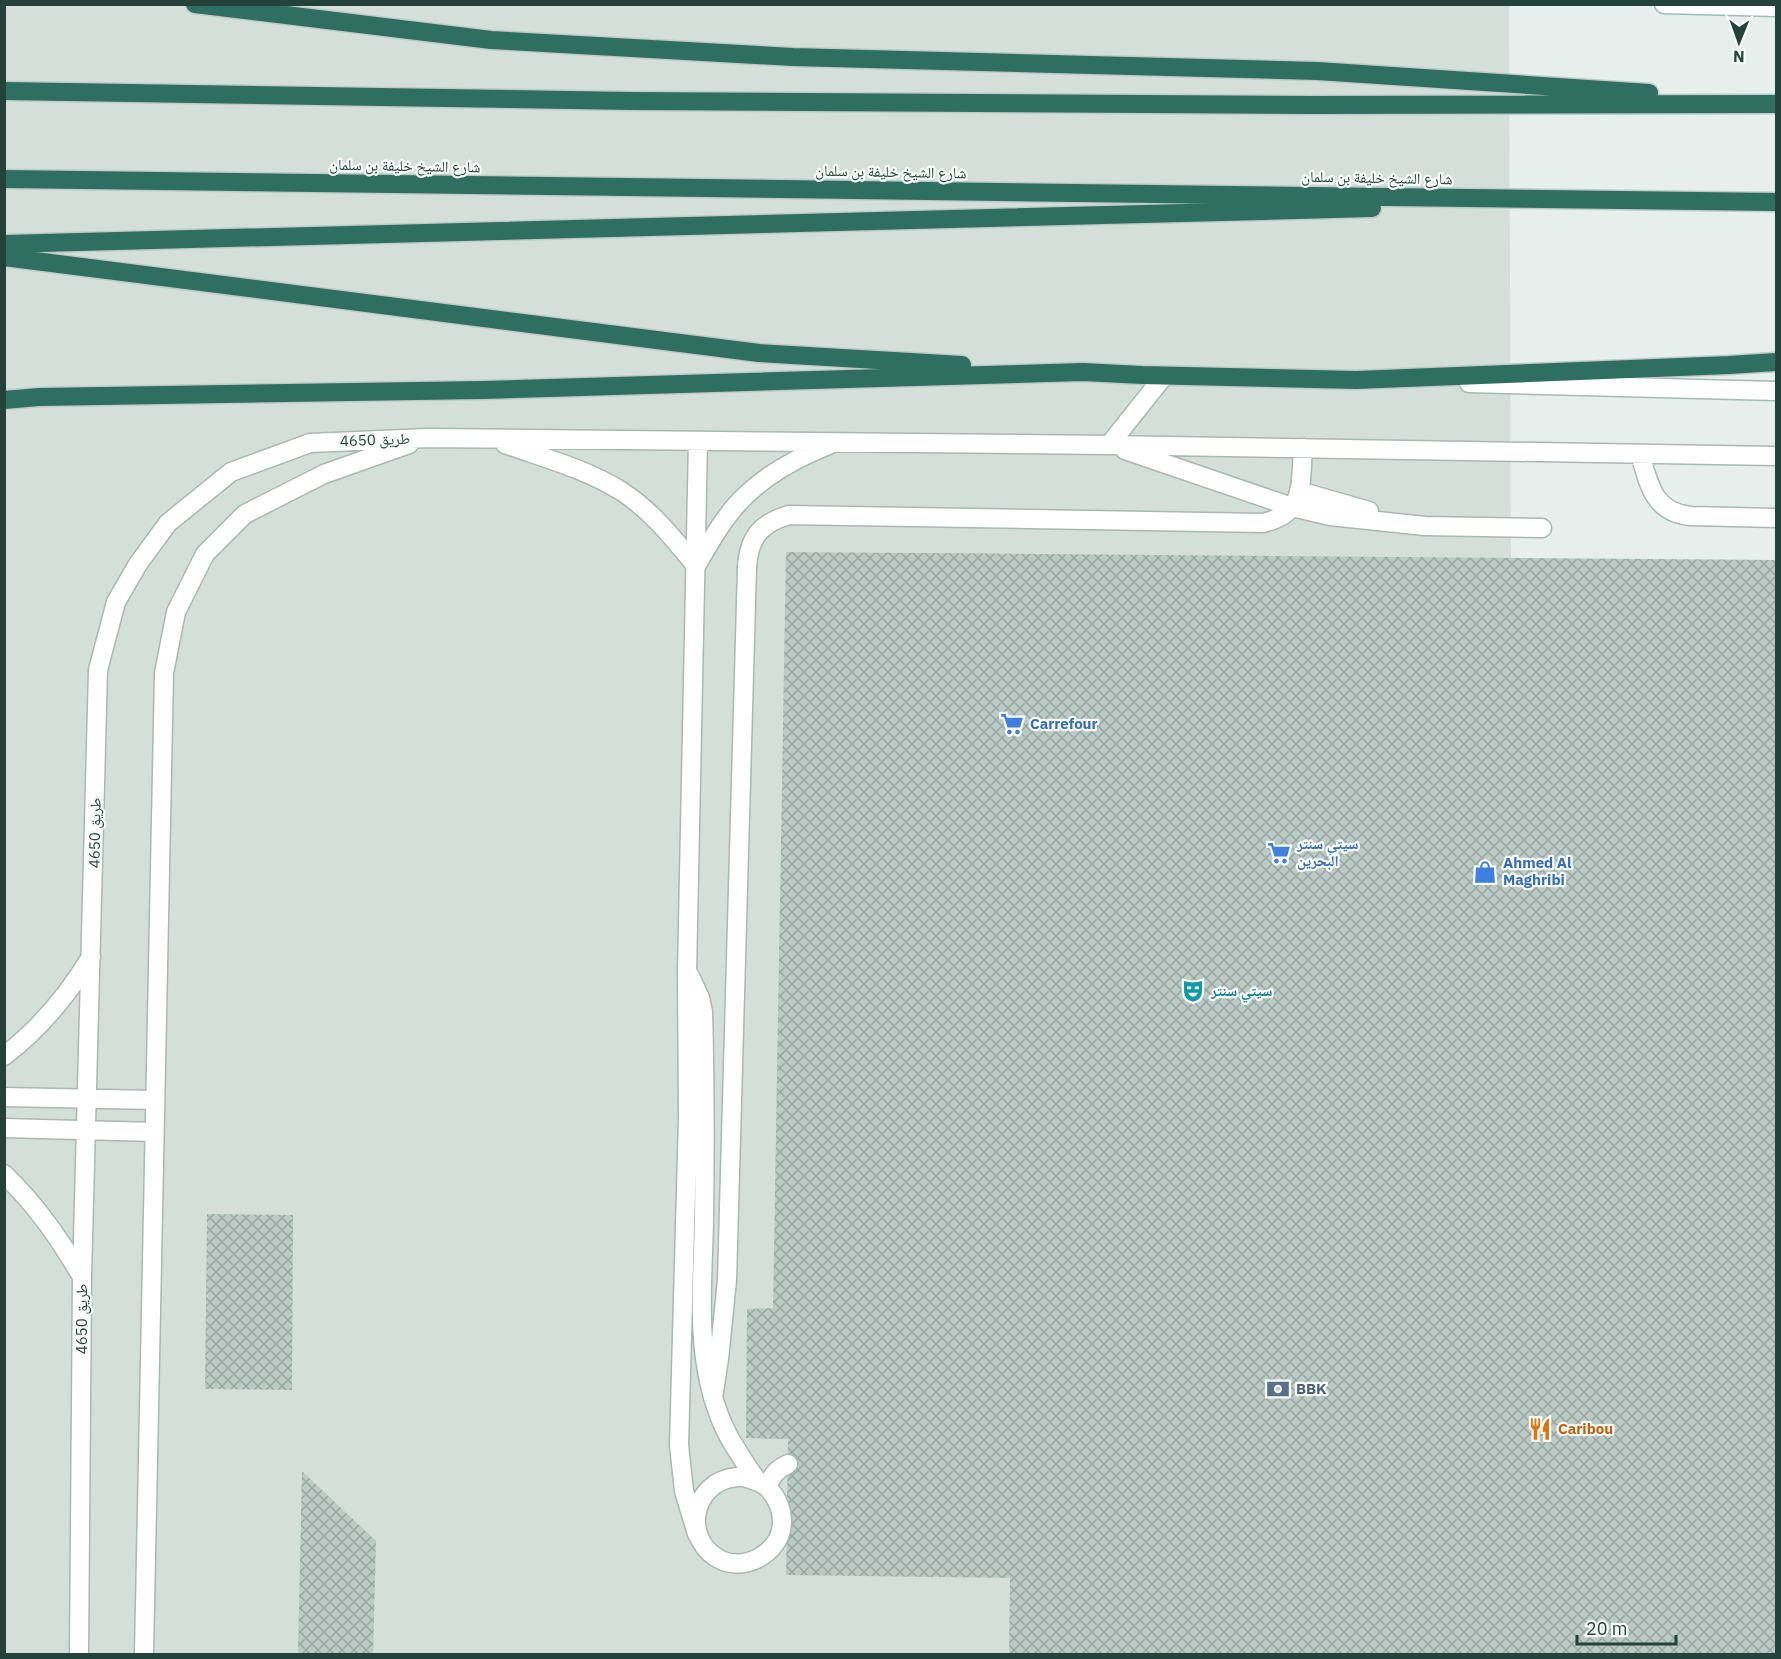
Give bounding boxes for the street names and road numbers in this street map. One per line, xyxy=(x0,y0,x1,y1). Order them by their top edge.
street label: شارع الشيخ خليفة بن سلمان xyxy=(329,155,481,177)
street label: شارع الشيخ خليفة بن سلمان xyxy=(815,161,967,183)
street label: شارع الشيخ خليفة بن سلمان xyxy=(1301,167,1453,189)
street label: طريق 4650 xyxy=(340,429,411,451)
street label: طريق 4650 xyxy=(84,798,106,868)
street label: طريق 4650 xyxy=(72,1284,92,1354)

